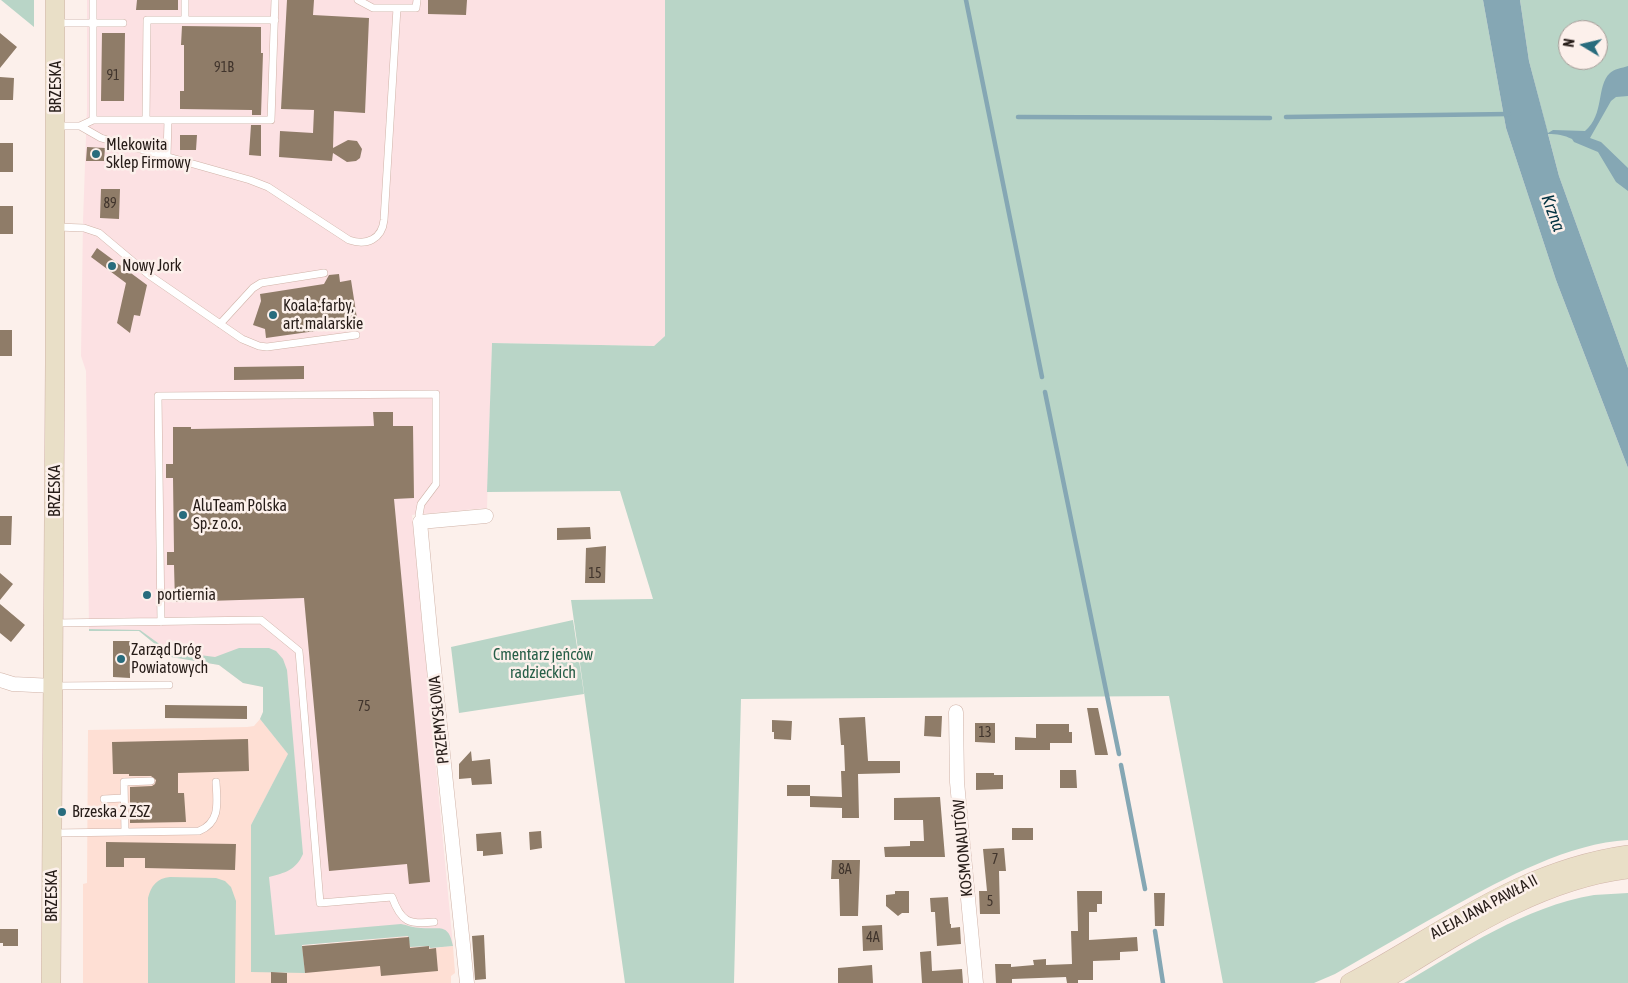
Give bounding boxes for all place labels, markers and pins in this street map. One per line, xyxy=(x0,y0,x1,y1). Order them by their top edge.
place label: Mlekowita Sklep Firmowy xyxy=(106,135,191,173)
marker: Mlekowita Sklep Firmowy xyxy=(90,148,102,160)
place label: Nowy Jork xyxy=(122,256,182,276)
marker: Nowy Jork xyxy=(106,260,118,272)
place label: Koala-farby, art. malarskie xyxy=(283,296,363,334)
marker: Koala-farby, art. malarskie xyxy=(267,309,279,321)
place label: AluTeam Polska Sp. z o.o. xyxy=(193,496,287,534)
marker: AluTeam Polska Sp. z o.o. xyxy=(177,509,189,521)
place label: portiernia xyxy=(157,585,216,605)
marker: portiernia xyxy=(141,589,153,601)
place label: Zarząd Dróg Powiatowych xyxy=(131,640,208,678)
marker: Zarząd Dróg Powiatowych xyxy=(115,653,127,665)
place label: Brzeska 2 ZSZ xyxy=(72,802,150,822)
marker: Brzeska 2 ZSZ xyxy=(56,806,68,818)

